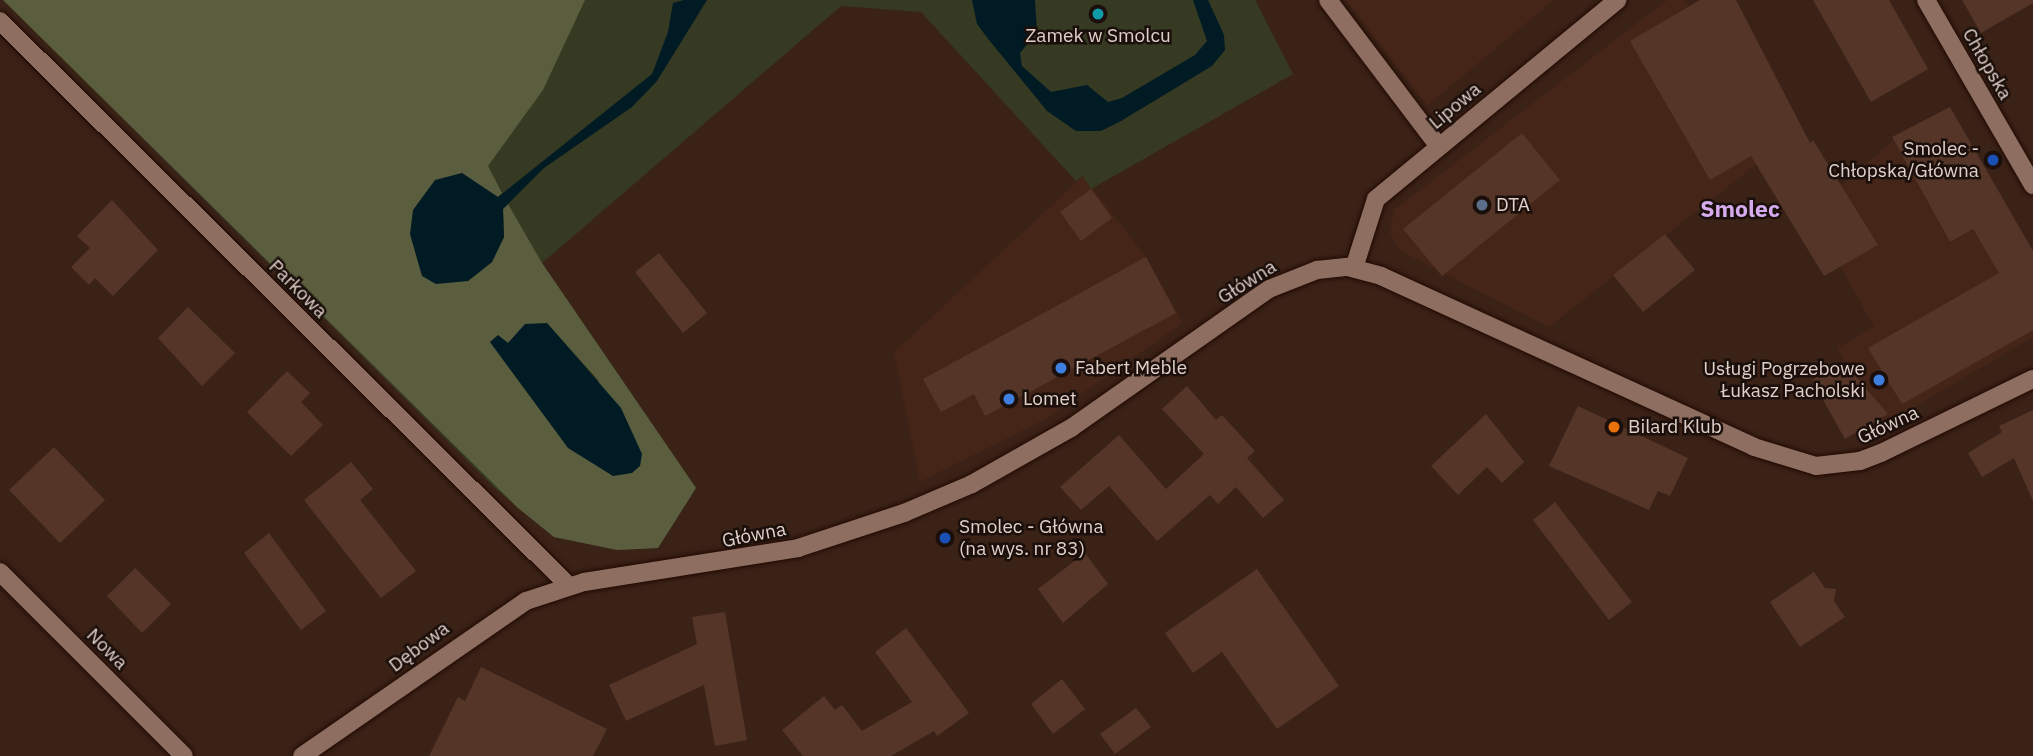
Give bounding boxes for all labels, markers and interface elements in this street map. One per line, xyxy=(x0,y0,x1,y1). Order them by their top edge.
marker: Zamek w Smolcu xyxy=(1090,6,1106,22)
street label: Chłopska xyxy=(1957,24,2017,104)
place label: Zamek w Smolcu xyxy=(1025,25,1171,47)
street label: Lipowa xyxy=(1425,78,1485,134)
place label: Smolec - Chłopska/Główna xyxy=(1828,138,1979,182)
marker: Smolec - Chłopska/Główna xyxy=(1985,152,2001,168)
place label: DTA xyxy=(1496,194,1530,216)
district label: Smolec xyxy=(1700,194,1780,222)
marker: DTA xyxy=(1474,197,1490,213)
street label: Parkowa xyxy=(264,255,332,323)
street label: Główna xyxy=(1214,255,1280,309)
place label: Fabert Meble xyxy=(1075,357,1187,379)
place label: Usługi Pogrzebowe Łukasz Pacholski xyxy=(1703,358,1865,402)
marker: Fabert Meble xyxy=(1053,360,1069,376)
marker: Usługi Pogrzebowe Łukasz Pacholski xyxy=(1871,372,1887,388)
place label: Lomet xyxy=(1023,388,1077,410)
marker: Lomet xyxy=(1001,391,1017,407)
street label: Główna xyxy=(1854,401,1922,449)
place label: Bilard Klub xyxy=(1628,416,1722,438)
marker: Bilard Klub xyxy=(1606,419,1622,435)
place label: Smolec - Główna (na wys. nr 83) xyxy=(959,516,1104,560)
street label: Główna xyxy=(720,518,788,552)
marker: Smolec - Główna (na wys. nr 83) xyxy=(937,530,953,546)
street label: Dębowa xyxy=(384,617,454,677)
street label: Nowa xyxy=(82,624,132,674)

